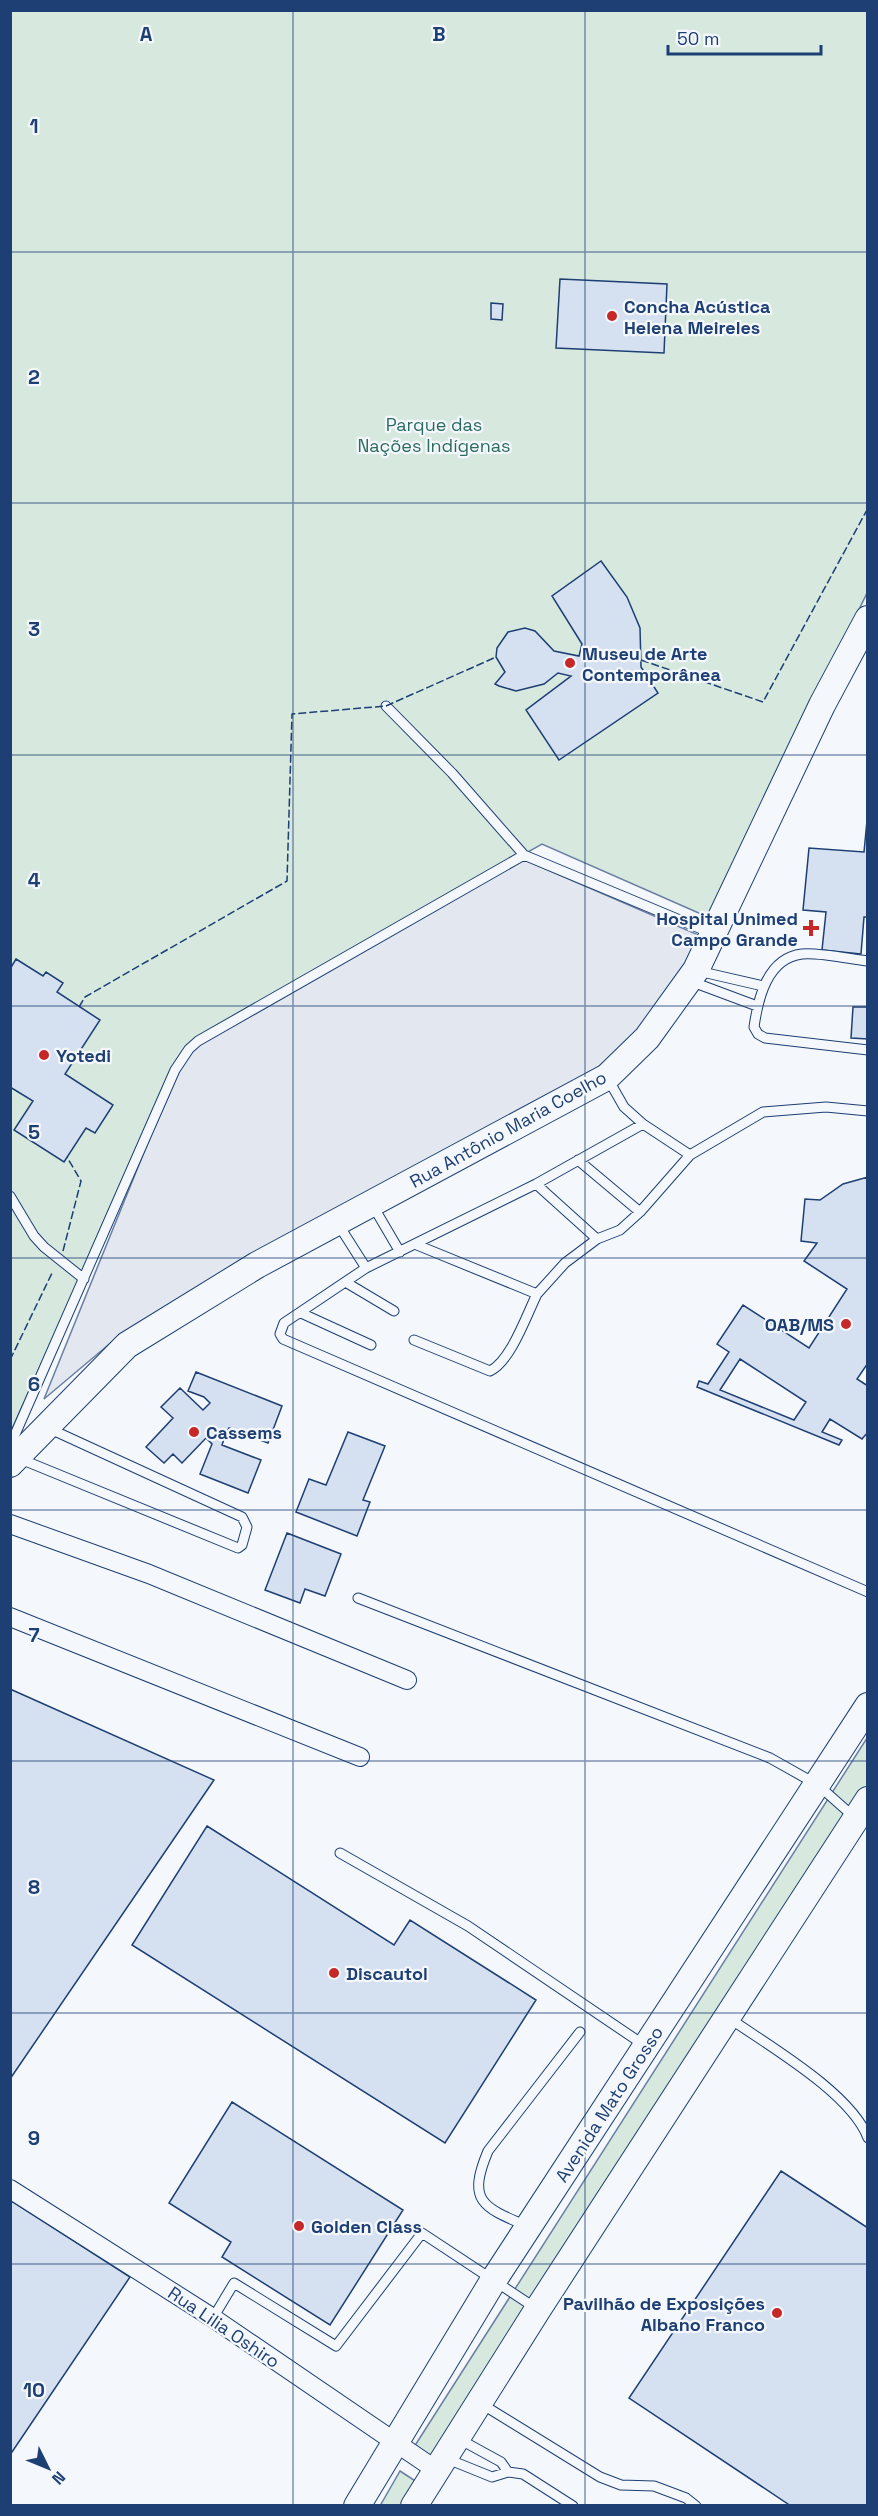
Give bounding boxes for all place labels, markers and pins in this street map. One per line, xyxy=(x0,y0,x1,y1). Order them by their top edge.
place label: Concha Acústica Helena Meireles xyxy=(624,295,771,339)
marker: Concha Acústica Helena Meireles xyxy=(605,309,619,323)
place label: Museu de Arte Contemporânea xyxy=(582,642,721,686)
marker: Museu de Arte Contemporânea xyxy=(563,656,577,670)
place label: Hospital Unimed Campo Grande xyxy=(656,907,798,951)
marker: Hospital Unimed Campo Grande xyxy=(802,919,820,937)
place label: Yotedi xyxy=(56,1044,111,1067)
marker: Yotedi xyxy=(37,1048,51,1062)
place label: OAB/MS xyxy=(765,1313,834,1336)
marker: OAB/MS xyxy=(839,1317,853,1331)
place label: Cassems xyxy=(206,1421,282,1444)
marker: Cassems xyxy=(187,1425,201,1439)
place label: Discautol xyxy=(346,1962,428,1985)
marker: Discautol xyxy=(327,1966,341,1980)
place label: Golden Class xyxy=(311,2215,422,2238)
marker: Golden Class xyxy=(292,2219,306,2233)
place label: Pavilhão de Exposições Albano Franco xyxy=(563,2292,765,2336)
marker: Pavilhão de Exposições Albano Franco xyxy=(770,2306,784,2320)

